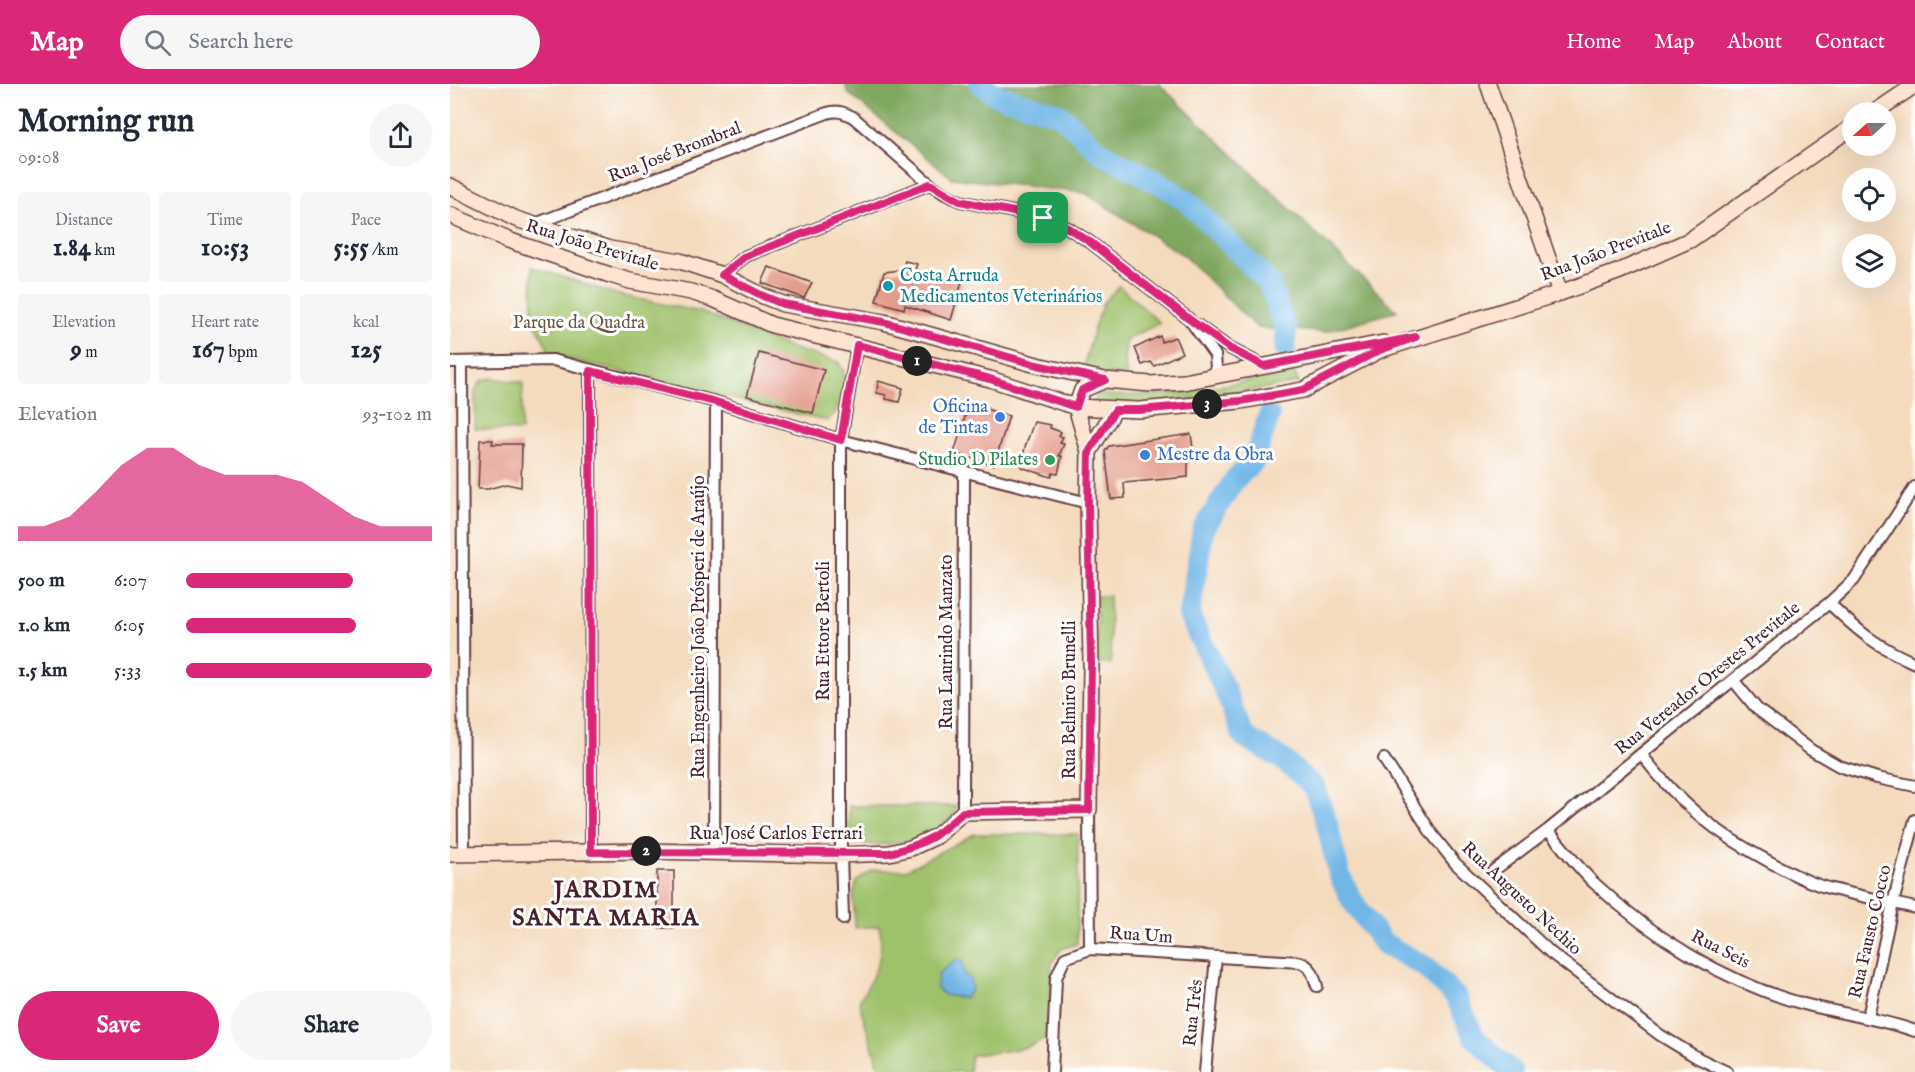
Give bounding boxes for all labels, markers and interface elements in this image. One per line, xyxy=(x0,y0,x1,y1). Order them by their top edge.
search box xyxy=(120,15,540,69)
text: Map xyxy=(30,25,84,60)
icon: search xyxy=(141,26,174,59)
text: Search here xyxy=(189,28,293,56)
text: Home xyxy=(1566,29,1621,56)
text: Map xyxy=(1654,29,1694,56)
text: About xyxy=(1727,29,1782,56)
text: Contact xyxy=(1815,29,1885,56)
text: Morning run xyxy=(18,101,194,143)
north arrow xyxy=(1842,102,1896,156)
map controls xyxy=(1842,102,1896,288)
button: share xyxy=(369,104,432,167)
street label: Rua José Brombral xyxy=(605,117,745,189)
text: 09:08 xyxy=(18,145,60,170)
button: locate xyxy=(1842,168,1896,222)
pin xyxy=(1017,192,1068,243)
icon: arrive xyxy=(1026,201,1059,234)
text: Distance xyxy=(55,211,113,231)
text: Time xyxy=(207,211,243,231)
text: Pace xyxy=(351,211,381,231)
street label: Rua João Previtale xyxy=(523,215,661,277)
street label: Rua João Previtale xyxy=(1538,217,1674,287)
text: 1.84 xyxy=(53,231,91,264)
text: 10:53 xyxy=(201,231,249,264)
text: 5:55 xyxy=(334,231,369,264)
button: layers xyxy=(1842,234,1896,288)
text: km xyxy=(91,241,115,261)
text: /km xyxy=(369,241,399,261)
place label: Costa Arruda Medicamentos Veterinários xyxy=(900,265,1102,309)
marker: Costa Arruda Medicamentos Veterinários xyxy=(881,279,895,293)
park label: Parque da Quadra xyxy=(513,312,645,335)
text: Elevation xyxy=(52,313,116,333)
text: Heart rate xyxy=(191,313,259,333)
text: kcal xyxy=(353,313,379,333)
text: 9 xyxy=(70,333,82,366)
text: 167 xyxy=(192,333,225,366)
text: 125 xyxy=(350,333,382,366)
text: m xyxy=(82,343,98,363)
text: bpm xyxy=(225,343,258,363)
pin: 1 xyxy=(902,346,932,376)
text: 1 xyxy=(914,351,920,371)
pin: 3 xyxy=(1192,389,1222,419)
text: 3 xyxy=(1204,394,1210,414)
place label: Oficina de Tintas xyxy=(918,396,988,440)
text: Elevation xyxy=(18,402,97,427)
text: 93–102 m xyxy=(363,402,432,427)
marker: Oficina de Tintas xyxy=(993,410,1007,424)
place label: Mestre da Obra xyxy=(1157,444,1274,467)
marker: Mestre da Obra xyxy=(1138,448,1152,462)
place label: Studio D Pilates xyxy=(918,449,1038,472)
marker: Studio D Pilates xyxy=(1043,453,1057,467)
street label: Rua Engenheiro João Prósperi de Araújo xyxy=(688,475,711,779)
street label: Rua Laurindo Manzato xyxy=(936,554,959,730)
street label: Rua Ettore Bertoli xyxy=(813,561,836,701)
text: 500 m xyxy=(18,568,65,593)
text: 6:07 xyxy=(114,568,147,593)
street label: Rua Vereador Orestes Previtale xyxy=(1611,597,1805,761)
text: 1.0 km xyxy=(18,613,70,638)
text: 6:05 xyxy=(114,613,145,638)
street label: Rua Belmiro Brunelli xyxy=(1059,620,1082,780)
text: 1.5 km xyxy=(18,658,68,683)
text: 5:33 xyxy=(114,658,141,683)
street label: Rua José Carlos Ferrari xyxy=(689,823,863,846)
pin: 2 xyxy=(631,836,661,866)
street label: Rua Augusto Nechio xyxy=(1456,837,1586,961)
text: 2 xyxy=(642,841,650,861)
street label: Rua Fausto Cocco xyxy=(1844,863,1898,1001)
district label: JARDIM SANTA MARIA xyxy=(512,875,700,934)
street label: Rua Um xyxy=(1109,922,1173,950)
street label: Rua Seis xyxy=(1687,925,1753,975)
street label: Rua Três xyxy=(1179,978,1209,1048)
button: Save xyxy=(18,991,219,1060)
button: Share xyxy=(231,991,432,1060)

